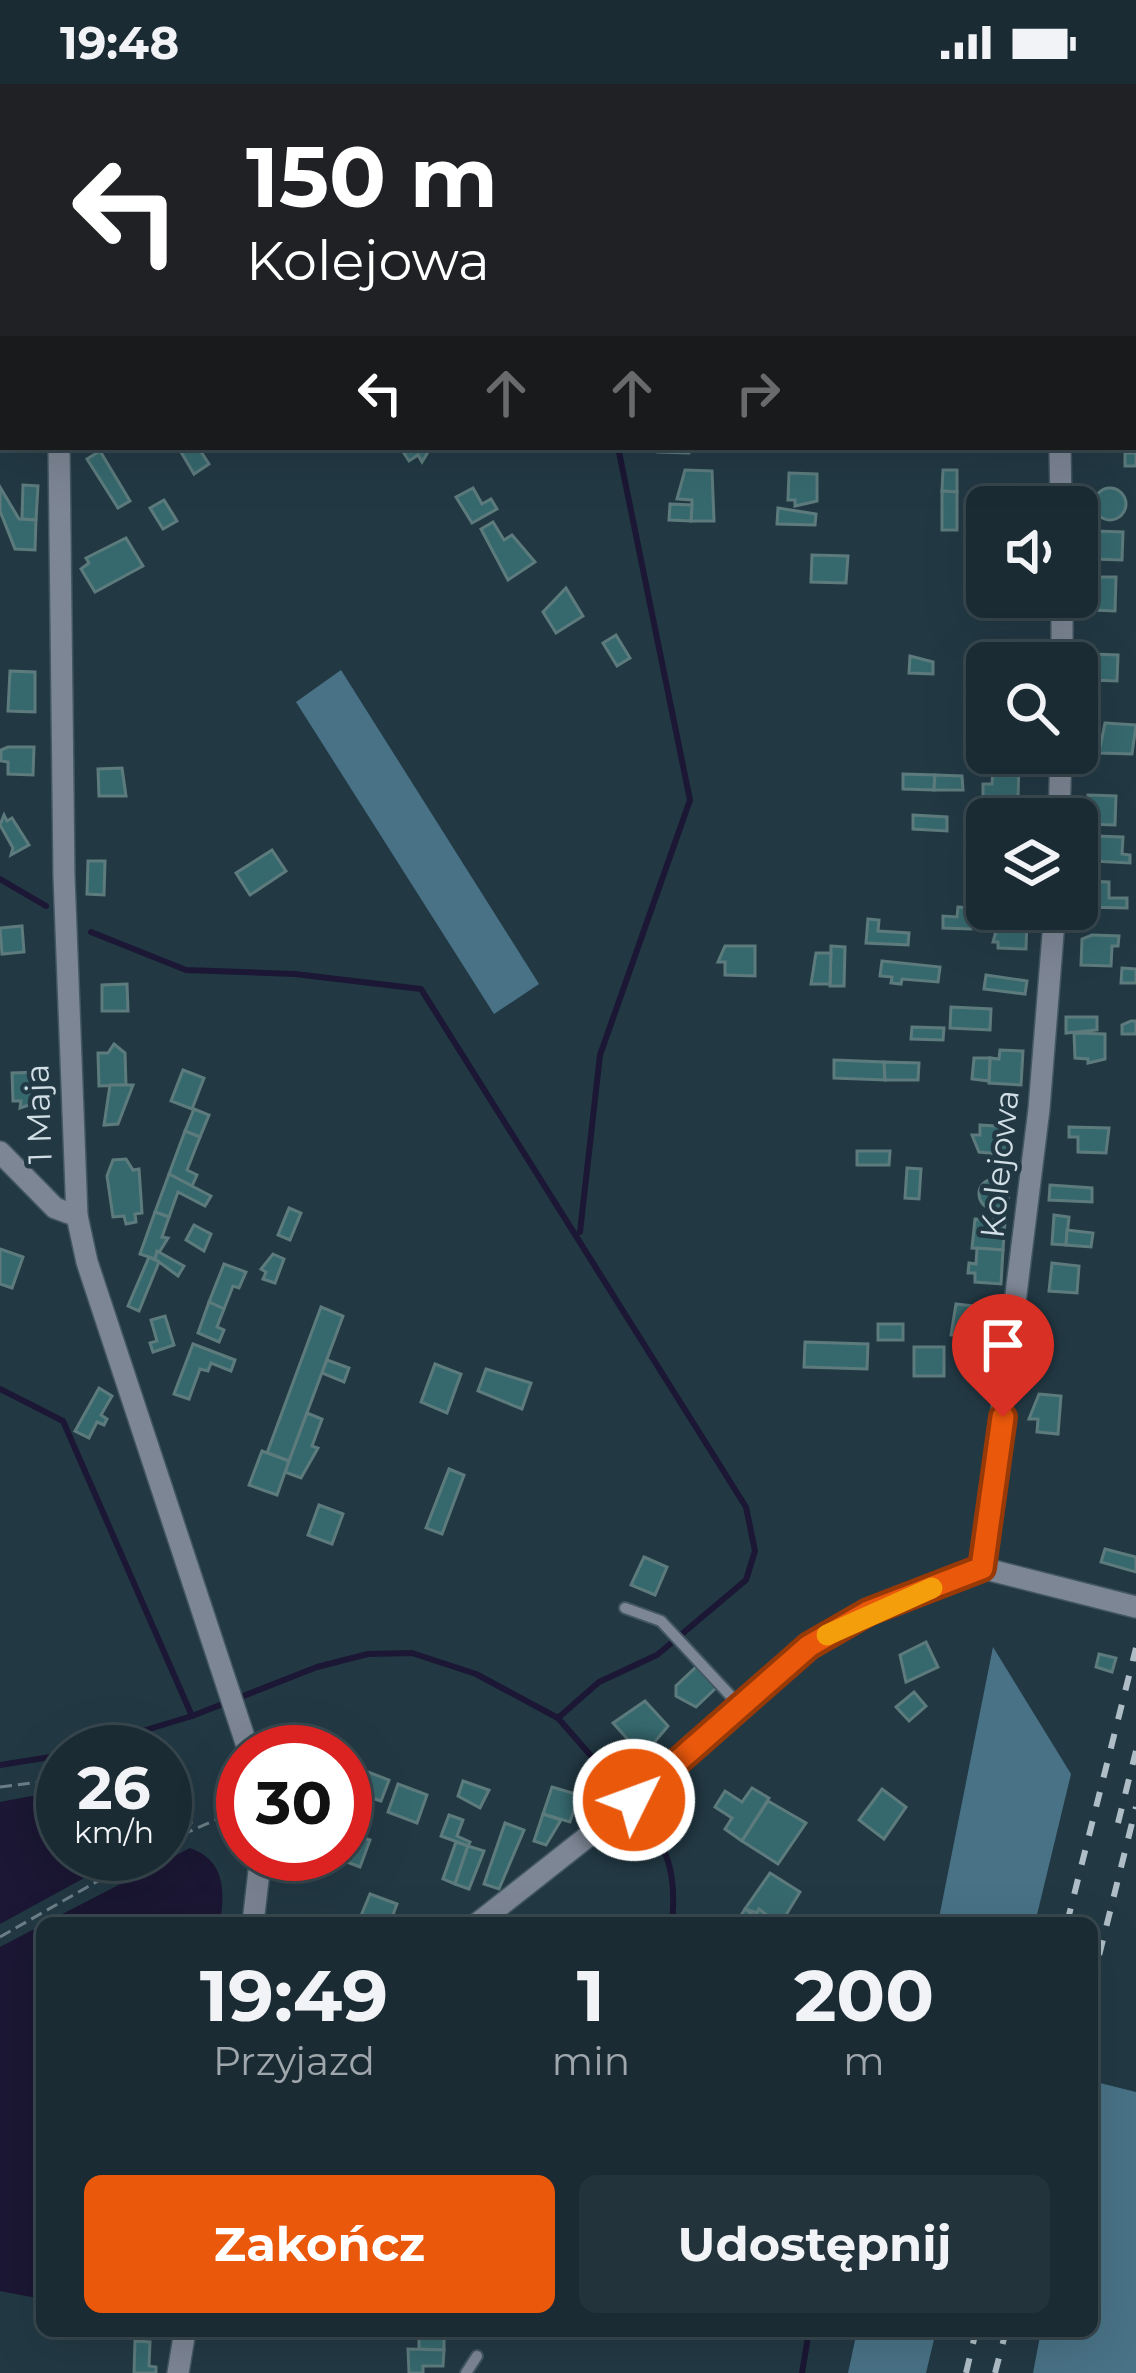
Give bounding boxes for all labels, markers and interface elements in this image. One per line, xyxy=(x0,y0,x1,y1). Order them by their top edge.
text: 19:48 xyxy=(60,15,179,70)
text: 150 m xyxy=(246,126,498,228)
icon: left xyxy=(48,132,204,288)
text: Kolejowa xyxy=(246,228,490,294)
icon: left xyxy=(347,360,413,426)
icon: ahead xyxy=(473,360,539,426)
icon: ahead xyxy=(599,360,665,426)
icon: right xyxy=(725,360,791,426)
map controls xyxy=(966,486,1098,930)
button: sound xyxy=(966,486,1098,618)
button: search xyxy=(966,642,1098,774)
button: layers xyxy=(966,798,1098,930)
street label: 1 Maja xyxy=(16,1063,60,1165)
street label: Kolejowa xyxy=(971,1088,1027,1240)
pin xyxy=(952,1294,1054,1417)
icon: arrive xyxy=(970,1312,1036,1378)
speed limit sign: 30 xyxy=(216,1725,372,1881)
position arrow xyxy=(571,1737,697,1863)
text: 26 xyxy=(77,1751,151,1824)
text: km/h xyxy=(74,1814,154,1851)
text: 19:49 xyxy=(200,1951,388,2039)
text: 1 xyxy=(577,1951,605,2039)
text: 200 xyxy=(794,1951,934,2039)
text: Przyjazd xyxy=(213,2037,375,2085)
text: min xyxy=(552,2037,630,2085)
text: m xyxy=(843,2037,885,2085)
button: Zakończ xyxy=(84,2175,555,2313)
button: Udostępnij xyxy=(579,2175,1050,2313)

